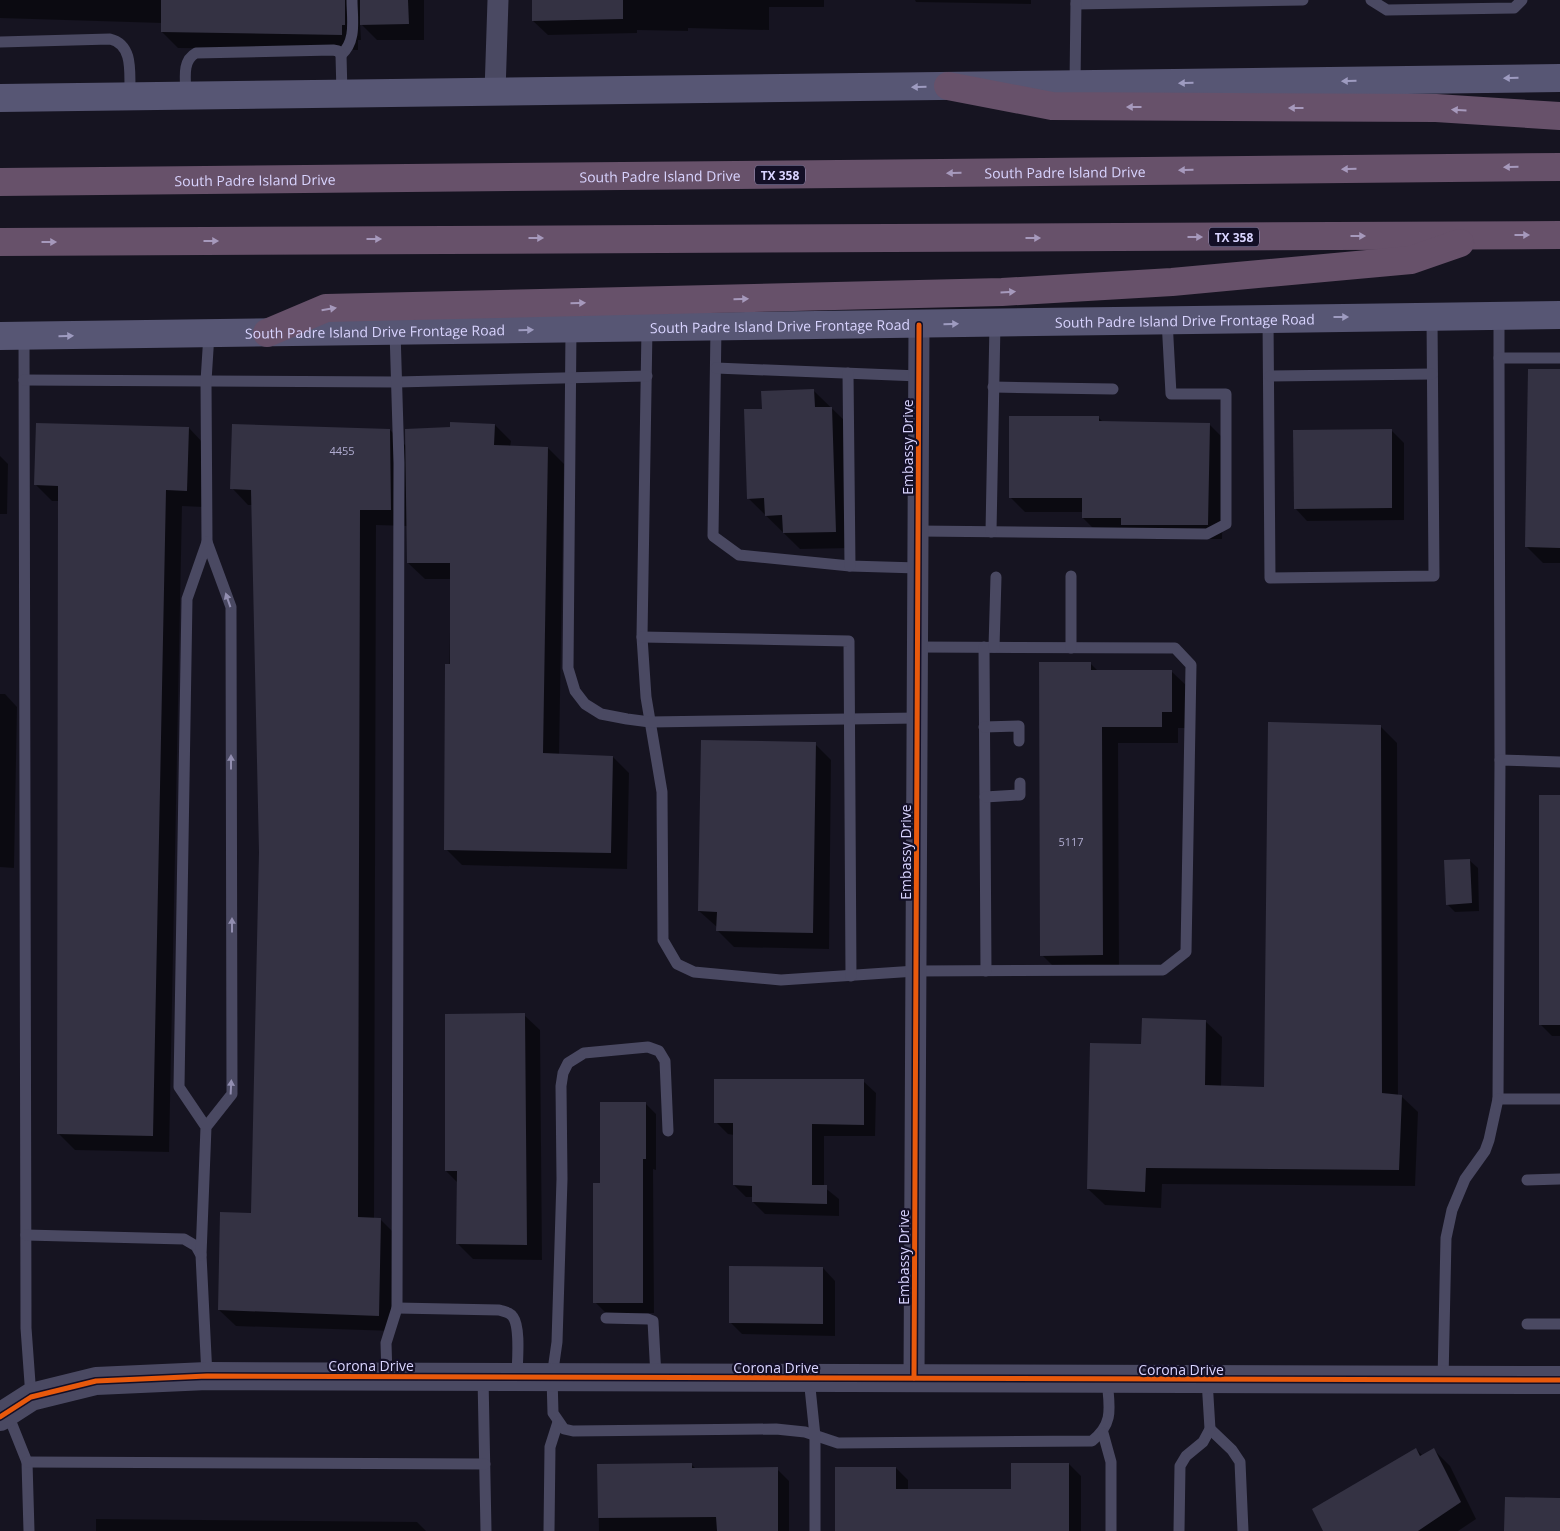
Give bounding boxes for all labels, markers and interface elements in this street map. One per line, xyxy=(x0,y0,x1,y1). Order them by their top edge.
one-way arrow xyxy=(1503,74,1519,82)
one-way arrow xyxy=(1341,77,1357,85)
one-way arrow xyxy=(1178,79,1194,87)
one-way arrow xyxy=(911,83,927,91)
one-way arrow xyxy=(1126,103,1142,111)
one-way arrow xyxy=(1288,104,1304,112)
one-way arrow xyxy=(1451,105,1467,113)
street label: South Padre Island Drive xyxy=(984,161,1146,182)
one-way arrow xyxy=(1503,163,1519,171)
street label: South Padre Island Drive xyxy=(579,165,741,186)
one-way arrow xyxy=(1341,165,1357,173)
road number: TX 358 xyxy=(755,166,805,184)
one-way arrow xyxy=(1178,167,1194,175)
street label: South Padre Island Drive xyxy=(174,169,336,190)
one-way arrow xyxy=(946,169,962,177)
road number: TX 358 xyxy=(1209,228,1259,246)
one-way arrow xyxy=(1514,231,1530,239)
one-way arrow xyxy=(1350,232,1366,240)
one-way arrow xyxy=(1188,233,1204,241)
one-way arrow xyxy=(528,234,544,242)
one-way arrow xyxy=(1025,234,1041,242)
one-way arrow xyxy=(366,235,382,243)
one-way arrow xyxy=(203,236,219,244)
one-way arrow xyxy=(41,238,57,246)
one-way arrow xyxy=(1001,287,1017,295)
one-way arrow xyxy=(733,295,749,303)
one-way arrow xyxy=(571,298,587,306)
one-way arrow xyxy=(321,305,337,313)
street label: South Padre Island Drive Frontage Road xyxy=(1055,309,1315,331)
one-way arrow xyxy=(1333,313,1349,321)
street label: South Padre Island Drive Frontage Road xyxy=(650,314,910,337)
street label: South Padre Island Drive Frontage Road xyxy=(245,320,505,342)
one-way arrow xyxy=(943,320,959,328)
one-way arrow xyxy=(518,326,534,334)
one-way arrow xyxy=(58,332,74,340)
street label: Embassy Drive xyxy=(898,399,917,495)
house number: 4455 xyxy=(329,443,355,458)
one-way arrow xyxy=(224,593,231,608)
one-way arrow xyxy=(227,754,235,770)
street label: Embassy Drive xyxy=(896,804,915,900)
house number: 5117 xyxy=(1058,834,1084,849)
one-way arrow xyxy=(228,917,236,933)
one-way arrow xyxy=(228,1079,236,1095)
street label: Embassy Drive xyxy=(894,1209,913,1305)
street label: Corona Drive xyxy=(328,1356,414,1375)
street label: Corona Drive xyxy=(733,1358,819,1377)
street label: Corona Drive xyxy=(1138,1360,1224,1379)

